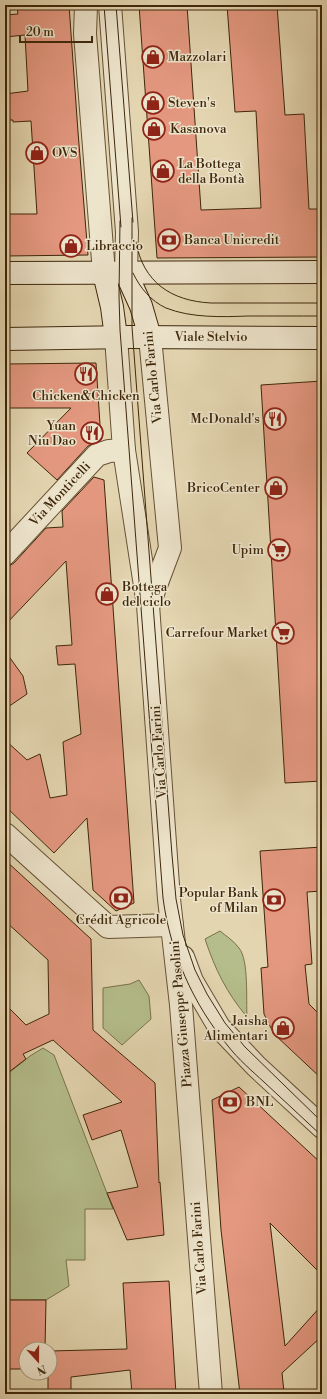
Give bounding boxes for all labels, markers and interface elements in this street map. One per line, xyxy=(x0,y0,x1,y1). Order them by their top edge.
scale bar xyxy=(20,18,92,44)
text: 20 m xyxy=(26,25,54,40)
shop icon: Mazzolari xyxy=(140,44,166,70)
place label: Mazzolari xyxy=(168,49,226,65)
shop icon: Steven's xyxy=(140,90,166,116)
place label: Steven's xyxy=(168,95,216,111)
shop icon: Kasanova xyxy=(141,116,167,142)
place label: Kasanova xyxy=(170,121,227,137)
shop icon: OVS xyxy=(24,140,50,166)
place label: OVS xyxy=(52,145,77,161)
place label: La Bottega della Bontà xyxy=(178,156,245,187)
shop icon: La Bottega della Bontà xyxy=(150,158,176,184)
bank icon: Banca Unicredit xyxy=(156,227,182,253)
place label: Banca Unicredit xyxy=(183,232,280,248)
shop icon: Libraccio xyxy=(58,233,84,259)
place label: Libraccio xyxy=(86,238,143,254)
street label: Viale Stelvio xyxy=(173,329,248,345)
street label: Via Carlo Farini xyxy=(140,330,166,425)
restaurant icon: Chicken&Chicken xyxy=(73,361,99,387)
place label: Chicken&Chicken xyxy=(32,388,140,404)
restaurant icon: McDonald's xyxy=(262,406,288,432)
place label: McDonald's xyxy=(190,411,260,427)
place label: Yuan Niu Dao xyxy=(28,418,76,449)
restaurant icon: Yuan Niu Dao xyxy=(79,420,105,446)
street label: Via Monticelli xyxy=(25,458,94,530)
shop icon: BricoCenter xyxy=(263,475,289,501)
place label: BricoCenter xyxy=(186,480,260,496)
supermarket icon: Upim xyxy=(266,537,292,563)
place label: Upim xyxy=(231,542,265,558)
place label: Bottega del ciclo xyxy=(121,579,171,610)
shop icon: Bottega del ciclo xyxy=(94,581,120,607)
supermarket icon: Carrefour Market xyxy=(270,620,296,646)
place label: Carrefour Market xyxy=(166,625,268,641)
street label: Via Carlo Farini xyxy=(148,705,170,800)
bank icon: Crédit Agricole xyxy=(108,885,134,911)
place label: Popular Bank of Milan xyxy=(179,885,259,916)
bank icon: Popular Bank of Milan xyxy=(261,887,287,913)
place label: Crédit Agricole xyxy=(76,912,167,928)
street label: Piazza Giuseppe Pasolini xyxy=(167,940,195,1088)
place label: Jaisha Alimentari xyxy=(203,1013,268,1044)
shop icon: Jaisha Alimentari xyxy=(270,1015,296,1041)
bank icon: BNL xyxy=(217,1089,243,1115)
place label: BNL xyxy=(245,1094,274,1110)
street label: Via Carlo Farini xyxy=(188,1201,210,1296)
north arrow xyxy=(18,1341,58,1381)
text: N xyxy=(34,1361,48,1378)

